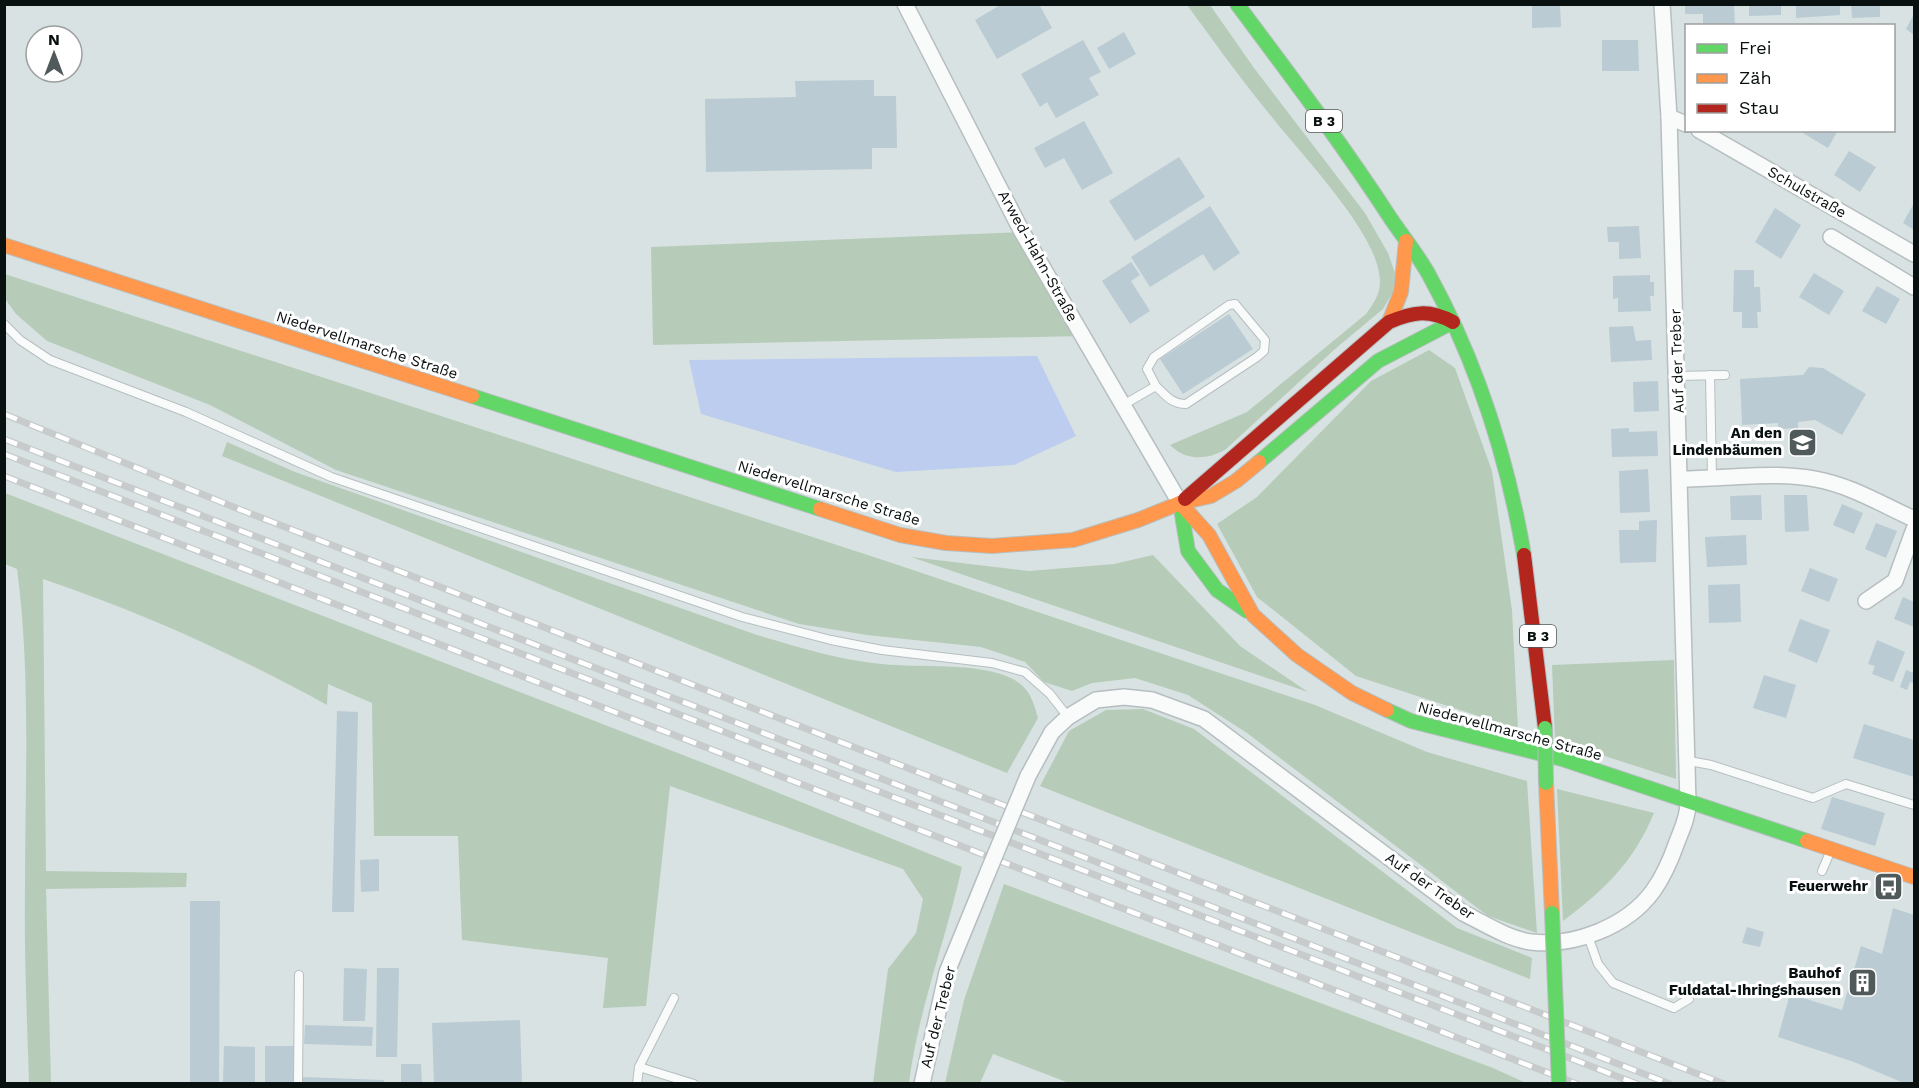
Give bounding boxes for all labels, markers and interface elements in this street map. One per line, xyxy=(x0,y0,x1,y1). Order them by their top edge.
north arrow xyxy=(24,24,84,84)
legend xyxy=(1685,24,1895,132)
text: N xyxy=(48,30,60,49)
text: Frei xyxy=(1739,37,1771,58)
text: Zäh xyxy=(1739,67,1772,88)
text: Stau xyxy=(1739,97,1779,118)
road number: B 3 xyxy=(1306,110,1342,132)
street label: Schulstraße xyxy=(1765,162,1849,222)
street label: Arwed-Hahn-Straße xyxy=(994,187,1082,325)
street label: Niedervellmarsche Straße xyxy=(274,307,460,383)
street label: Auf der Treber xyxy=(1666,308,1688,414)
place label: An den Lindenbäumen xyxy=(1673,424,1782,459)
school or university icon: An den Lindenbäumen xyxy=(1787,426,1819,458)
street label: Niedervellmarsche Straße xyxy=(736,457,922,529)
road number: B 3 xyxy=(1520,625,1556,647)
street label: Niedervellmarsche Straße xyxy=(1416,698,1604,764)
street label: Auf der Treber xyxy=(1382,849,1478,923)
bus stop icon: Feuerwehr xyxy=(1873,870,1905,902)
place label: Feuerwehr xyxy=(1789,877,1869,895)
street label: Auf der Treber xyxy=(917,964,959,1070)
place label: Bauhof Fuldatal-Ihringshausen xyxy=(1669,964,1842,999)
building icon: Bauhof Fuldatal-Ihringshausen xyxy=(1846,966,1878,998)

